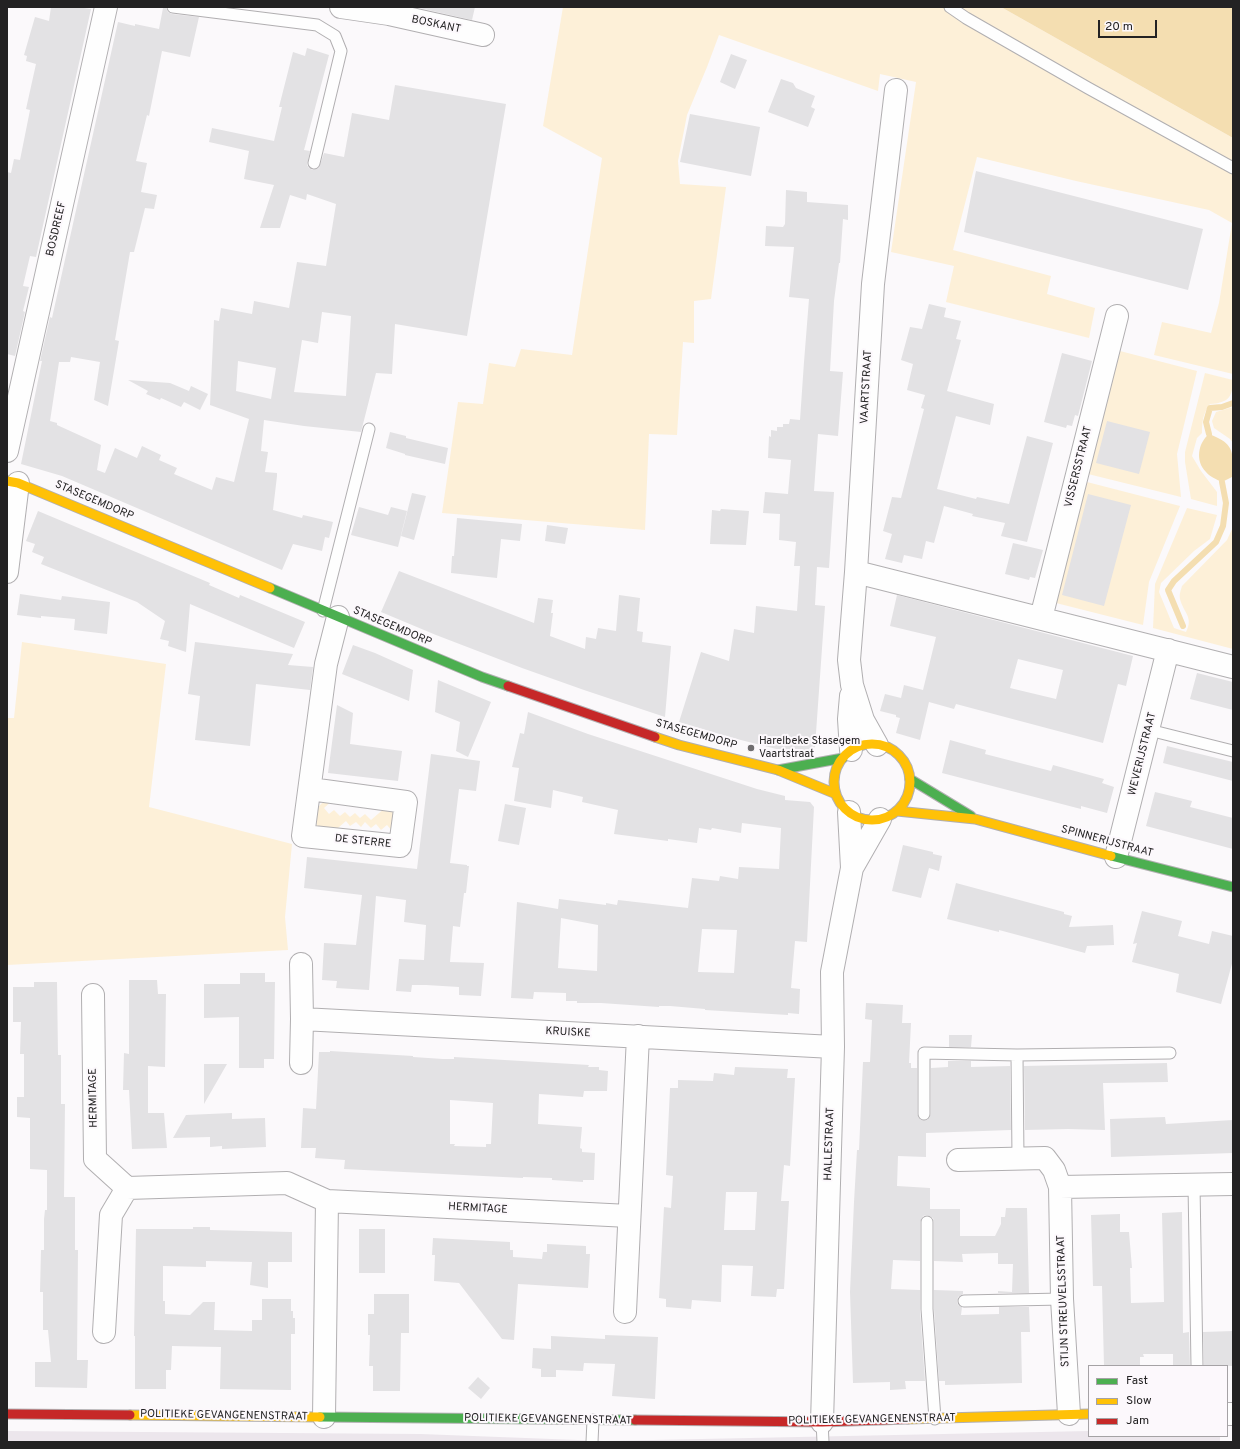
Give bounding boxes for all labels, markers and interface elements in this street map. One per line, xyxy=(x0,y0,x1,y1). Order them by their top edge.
scale bar xyxy=(1100,12,1159,38)
street label: BOSKANT xyxy=(410,13,462,37)
text: 20 m xyxy=(1105,19,1133,35)
street label: BOSDREEF xyxy=(44,200,70,258)
street label: VAARTSTRAAT xyxy=(858,350,876,424)
street label: VISSERSSTRAAT xyxy=(1062,425,1096,509)
street label: STASEGEMDORP xyxy=(53,478,135,524)
street label: STASEGEMDORP xyxy=(351,604,433,650)
street label: WEVERIJSTRAAT xyxy=(1126,711,1160,797)
street label: STASEGEMDORP xyxy=(654,717,738,753)
place label: Harelbeke Stasegem Vaartstraat xyxy=(759,735,860,761)
marker: Harelbeke Stasegem Vaartstraat xyxy=(746,743,756,753)
street label: SPINNERIJSTRAAT xyxy=(1059,823,1155,861)
street label: DE STERRE xyxy=(334,832,392,852)
street label: KRUISKE xyxy=(545,1025,591,1041)
street label: HERMITAGE xyxy=(87,1068,101,1128)
street label: HALLESTRAAT xyxy=(822,1107,838,1181)
street label: HERMITAGE xyxy=(448,1201,508,1217)
street label: STIJN STREUVELSSTRAAT xyxy=(1055,1235,1073,1367)
legend xyxy=(1088,1365,1228,1437)
text: Fast xyxy=(1126,1373,1148,1389)
text: Slow xyxy=(1126,1393,1152,1409)
street label: POLITIEKE GEVANGENENSTRAAT xyxy=(140,1408,308,1424)
street label: POLITIEKE GEVANGENENSTRAAT xyxy=(464,1412,632,1428)
street label: POLITIEKE GEVANGENENSTRAAT xyxy=(788,1412,956,1428)
text: Jam xyxy=(1126,1413,1149,1429)

